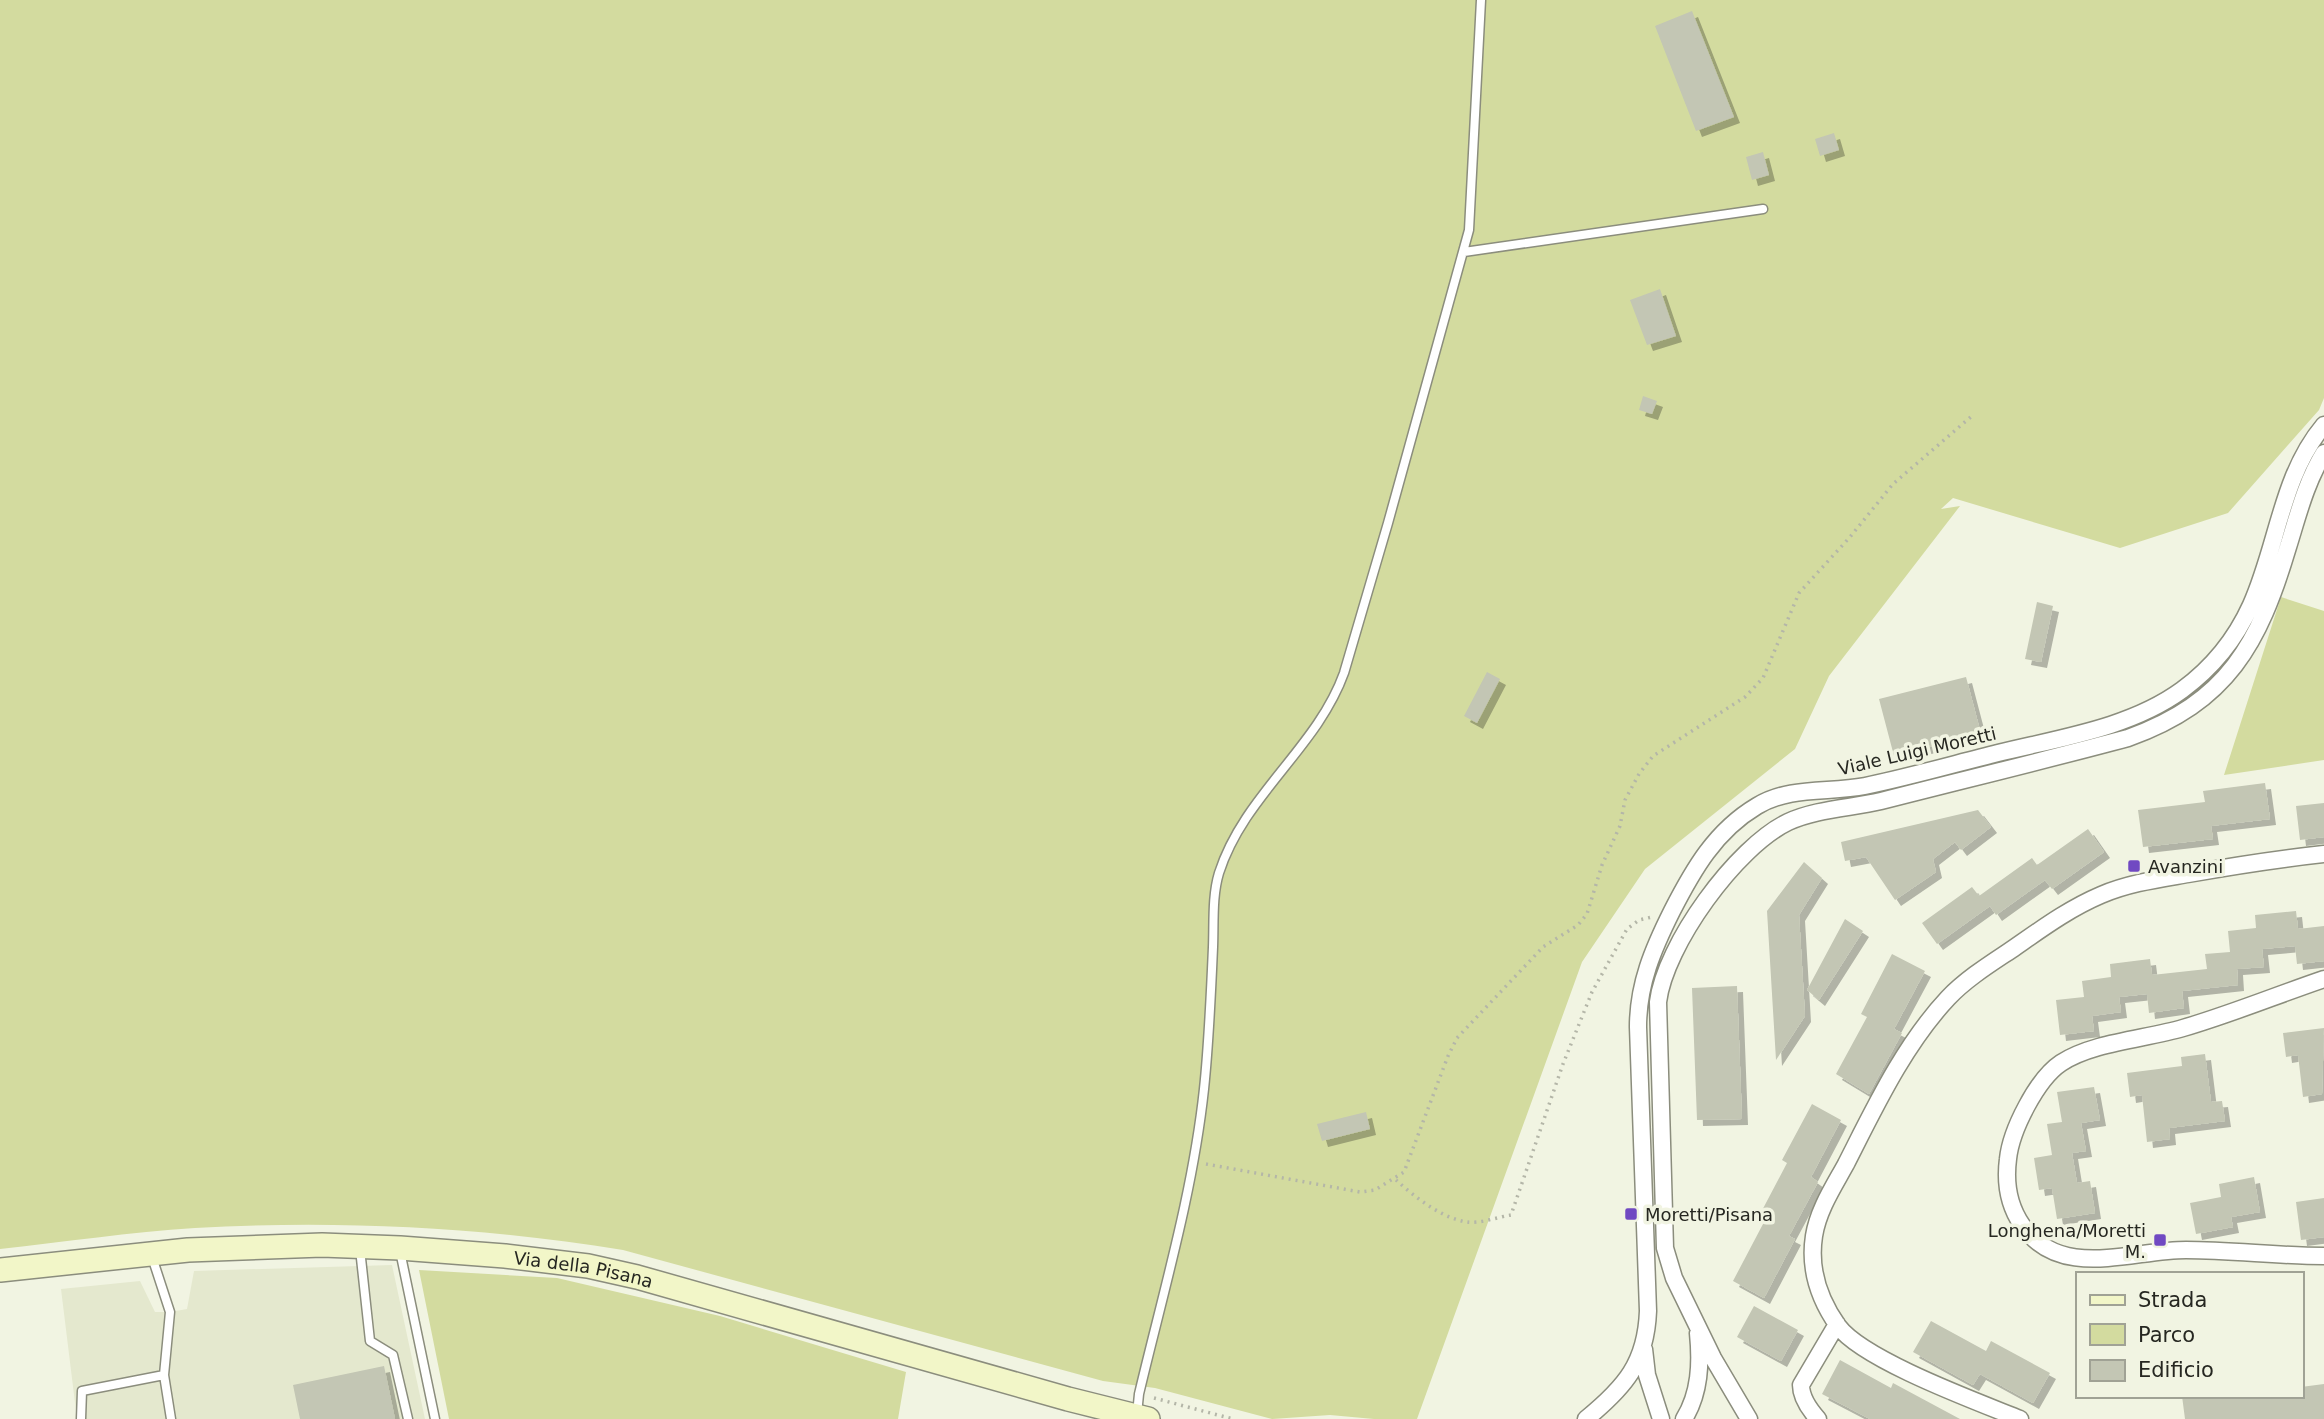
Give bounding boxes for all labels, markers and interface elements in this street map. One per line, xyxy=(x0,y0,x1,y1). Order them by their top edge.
street label: Viale Luigi Moretti xyxy=(1836,723,1998,779)
place label: Avanzini xyxy=(2148,856,2223,877)
marker: Avanzini xyxy=(2126,858,2142,874)
place label: Moretti/Pisana xyxy=(1645,1204,1773,1225)
marker: Moretti/Pisana xyxy=(1623,1206,1639,1222)
place label: Longhena/Moretti M. xyxy=(1988,1220,2146,1262)
marker: Longhena/Moretti M. xyxy=(2152,1232,2168,1248)
street label: Via della Pisana xyxy=(512,1247,656,1292)
legend xyxy=(2076,1272,2303,1398)
text: Strada xyxy=(2138,1288,2207,1312)
text: Parco xyxy=(2138,1323,2195,1347)
text: Edificio xyxy=(2138,1358,2214,1382)

